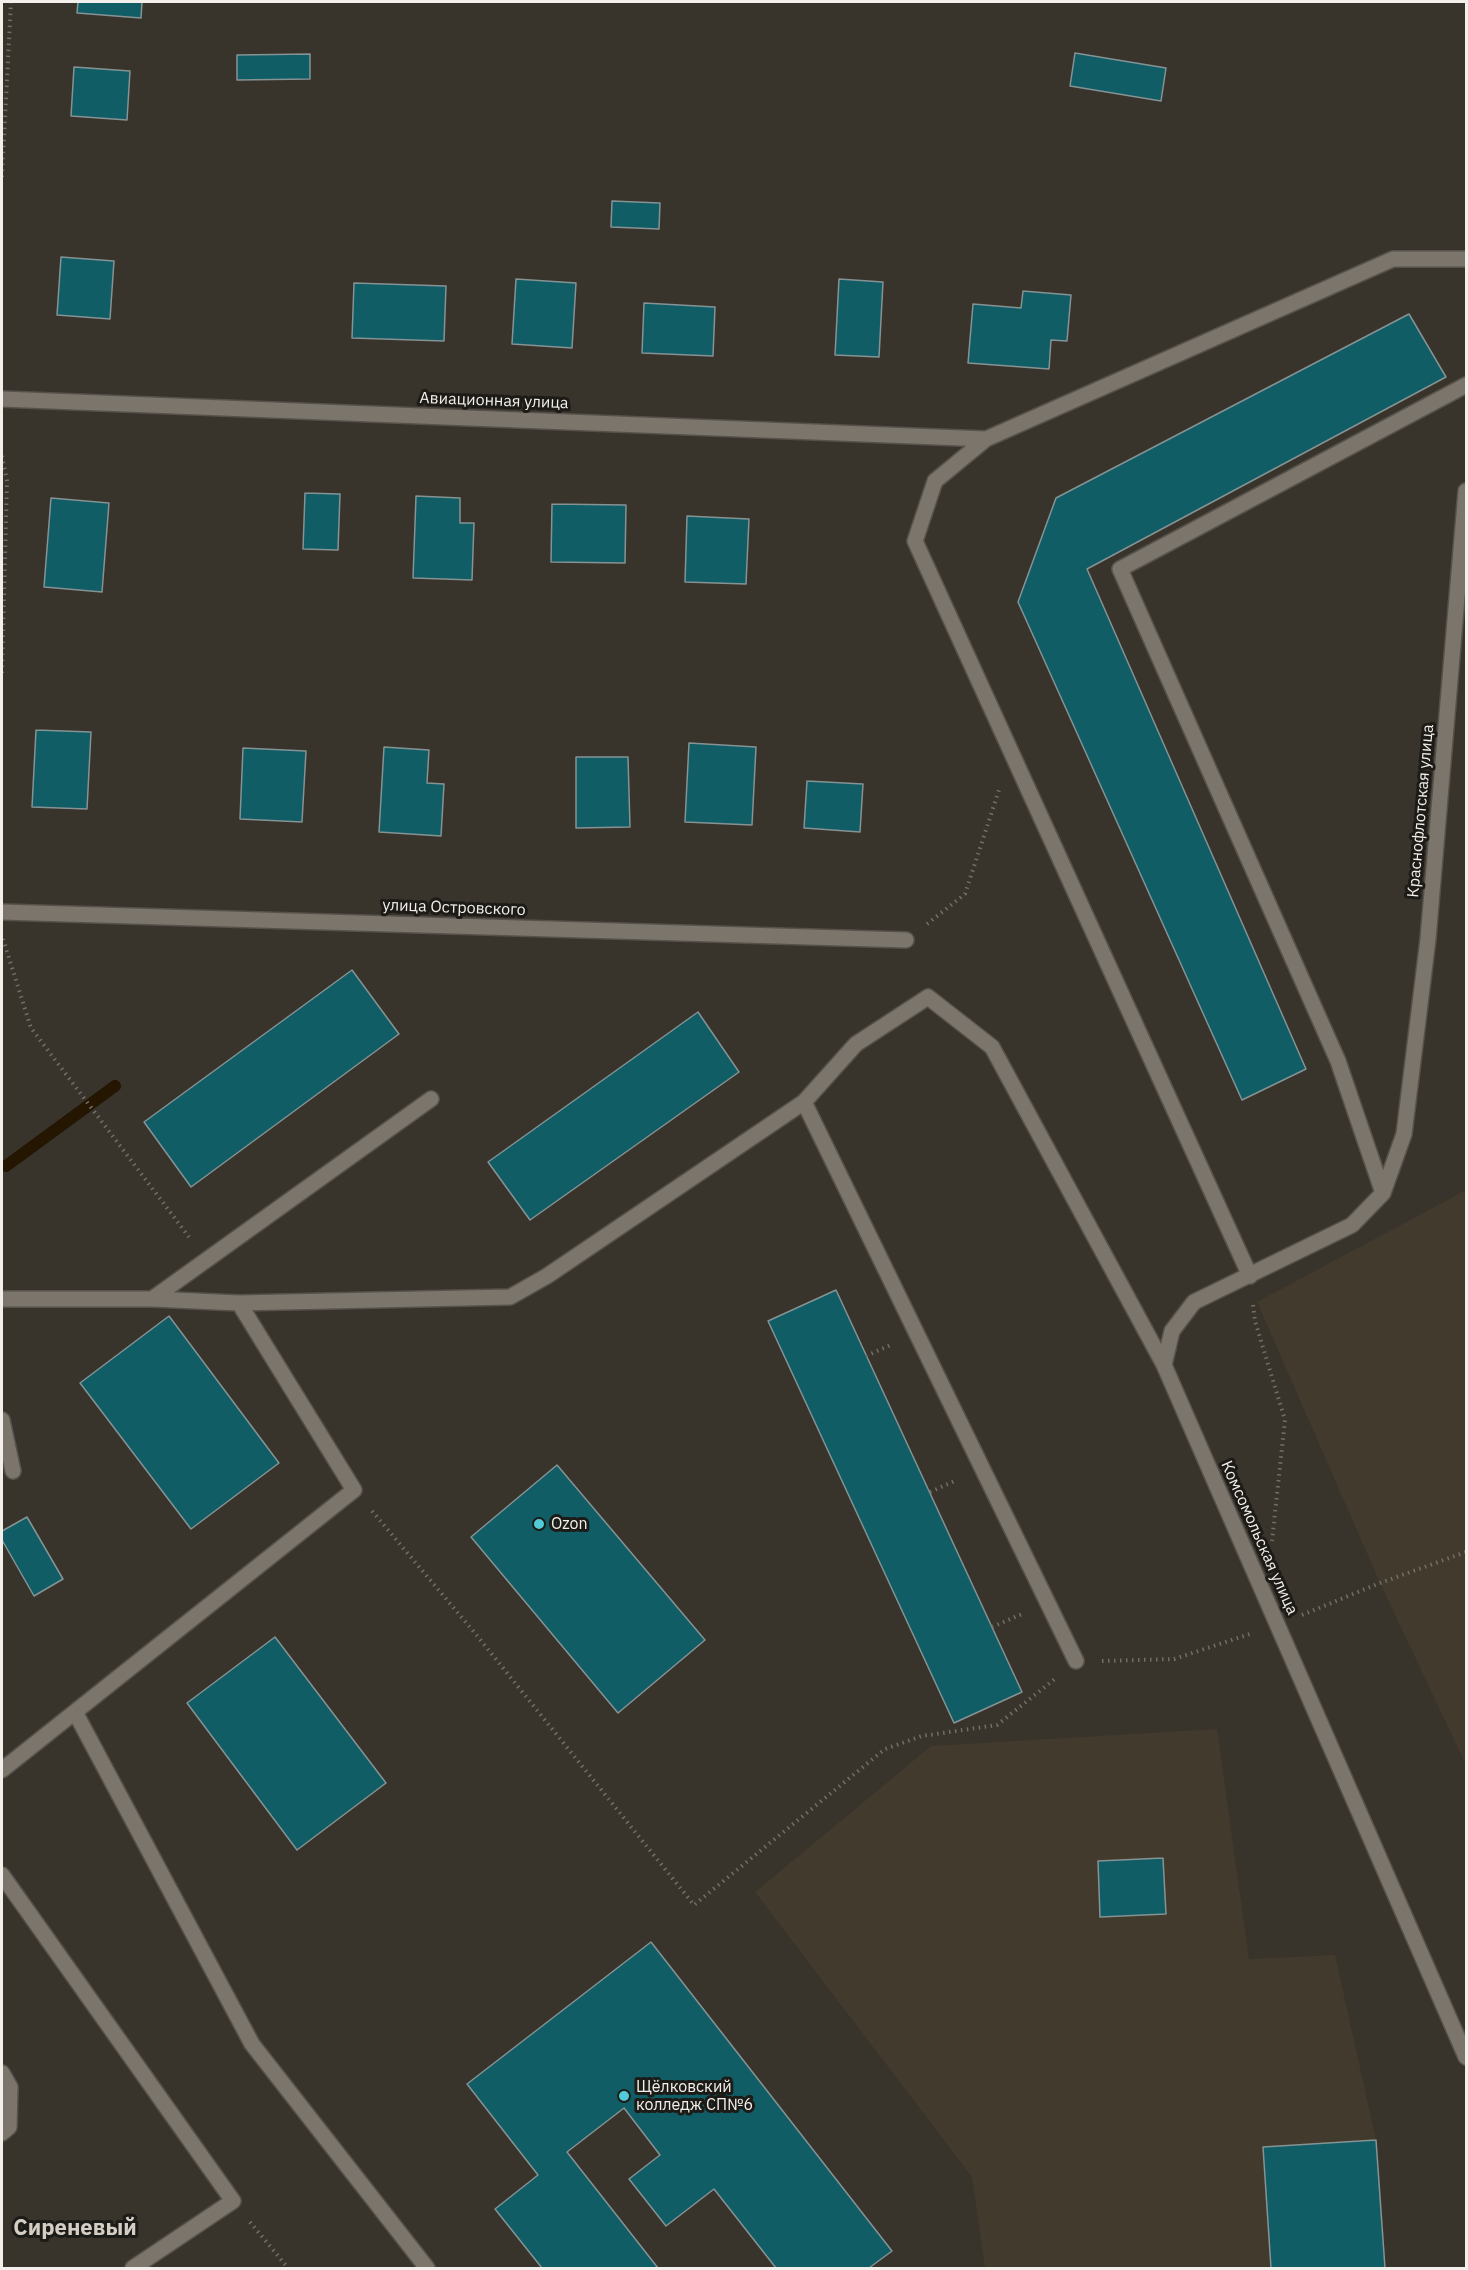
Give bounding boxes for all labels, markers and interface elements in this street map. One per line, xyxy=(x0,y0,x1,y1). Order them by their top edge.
street label: Авиационная улица xyxy=(419,389,569,413)
street label: Краснофлотская улица xyxy=(1404,724,1438,898)
street label: улица Островского xyxy=(382,896,526,920)
street label: Комсомольская улица xyxy=(1216,1458,1302,1618)
place label: Ozon xyxy=(551,1514,588,1534)
marker: Ozon xyxy=(532,1517,546,1531)
place label: Щёлковский колледж СП№6 xyxy=(636,2077,753,2115)
marker: Щёлковский колледж СП№6 xyxy=(617,2089,631,2103)
district label: Сиреневый xyxy=(13,2216,137,2242)

